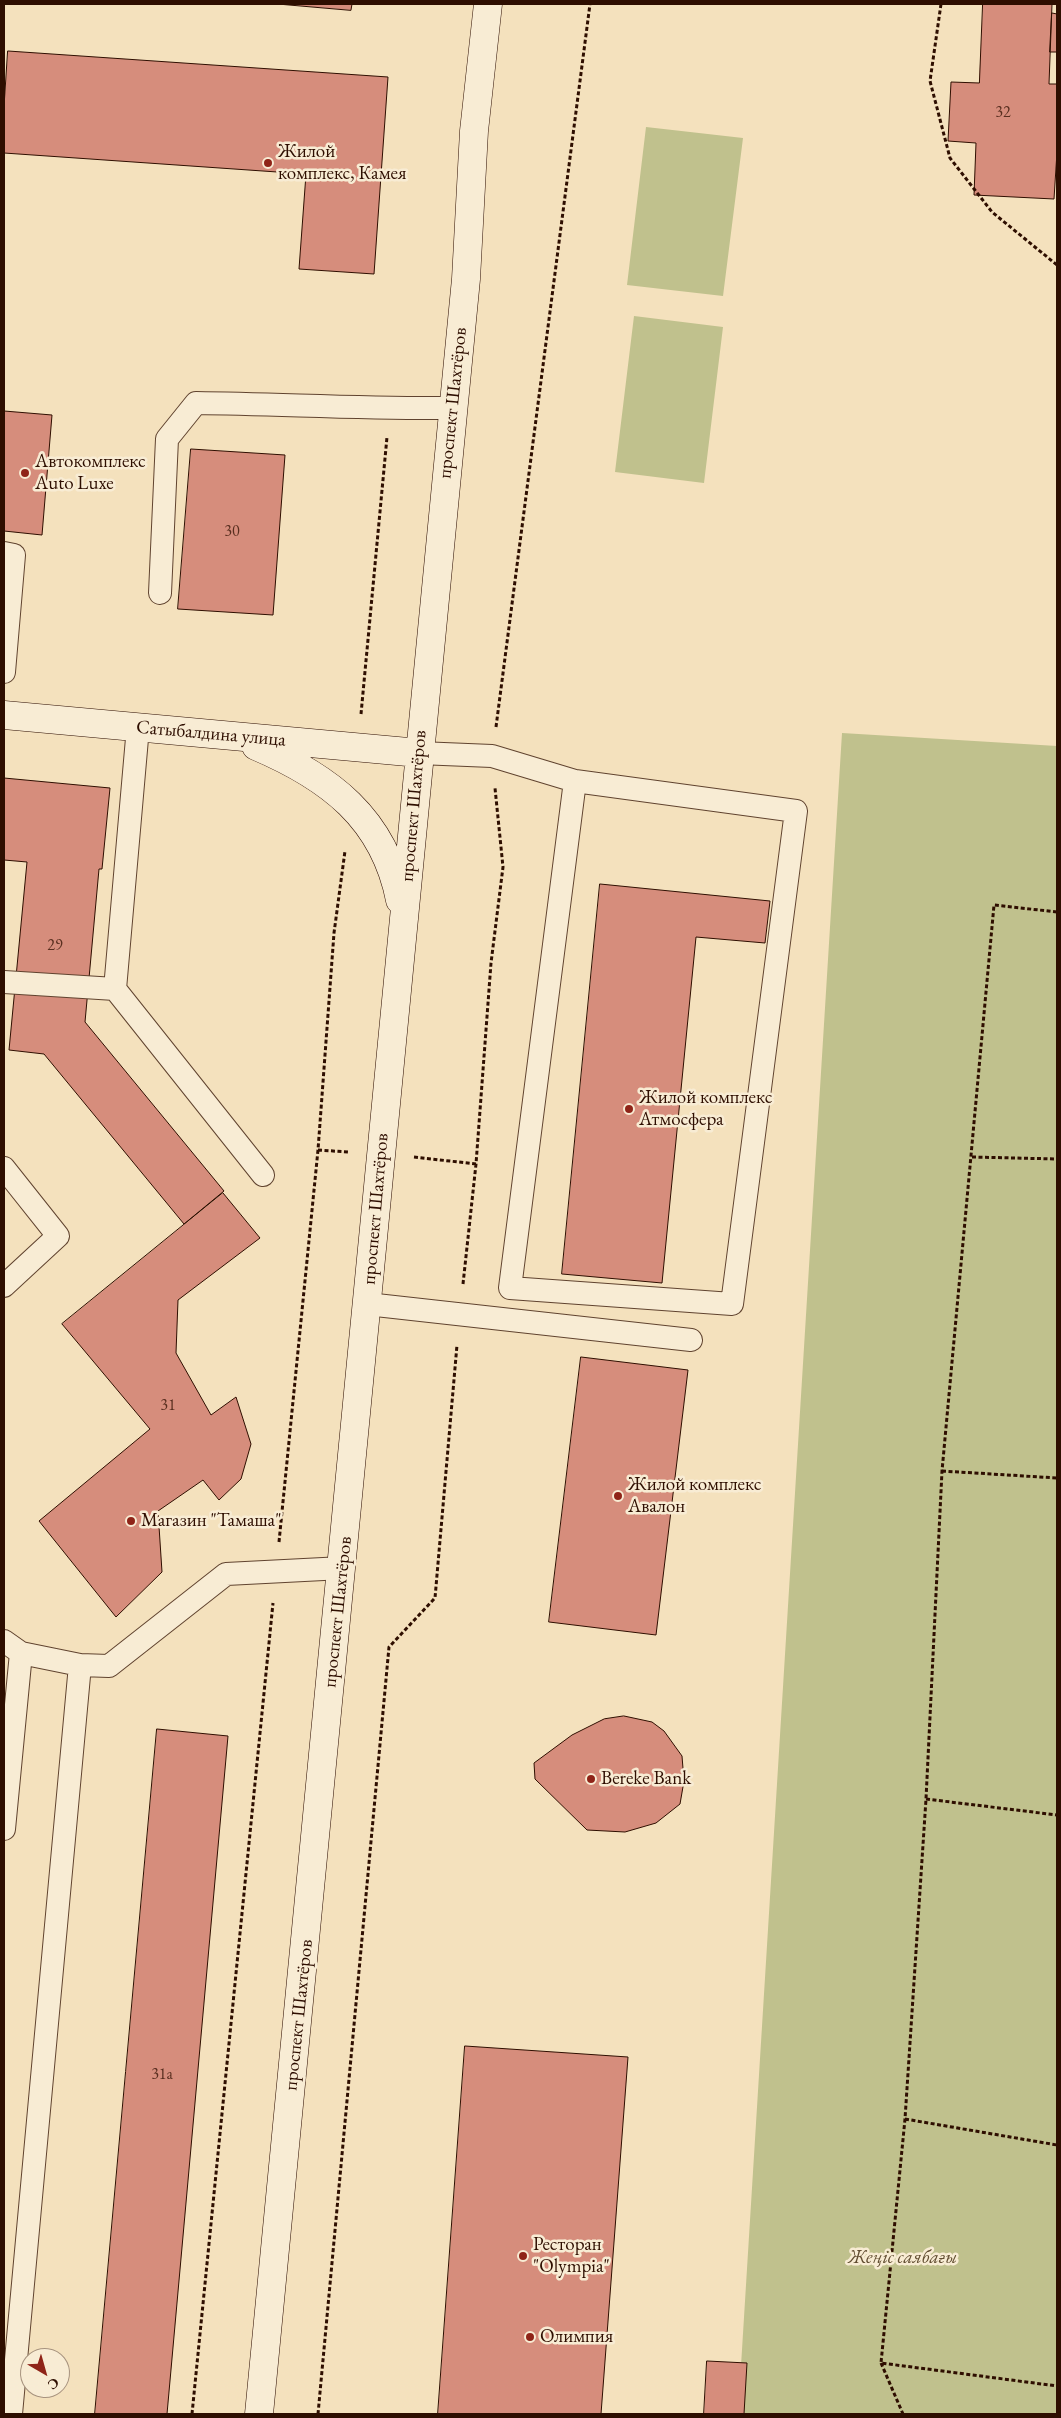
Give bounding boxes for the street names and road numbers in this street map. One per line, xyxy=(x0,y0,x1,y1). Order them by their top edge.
street label: проспект Шахтёров xyxy=(434,326,472,480)
street label: Сатыбалдина улица xyxy=(135,716,287,752)
street label: проспект Шахтёров xyxy=(396,729,432,883)
street label: проспект Шахтёров xyxy=(358,1132,394,1286)
street label: проспект Шахтёров xyxy=(319,1535,357,1689)
street label: проспект Шахтёров xyxy=(280,1938,318,2092)

